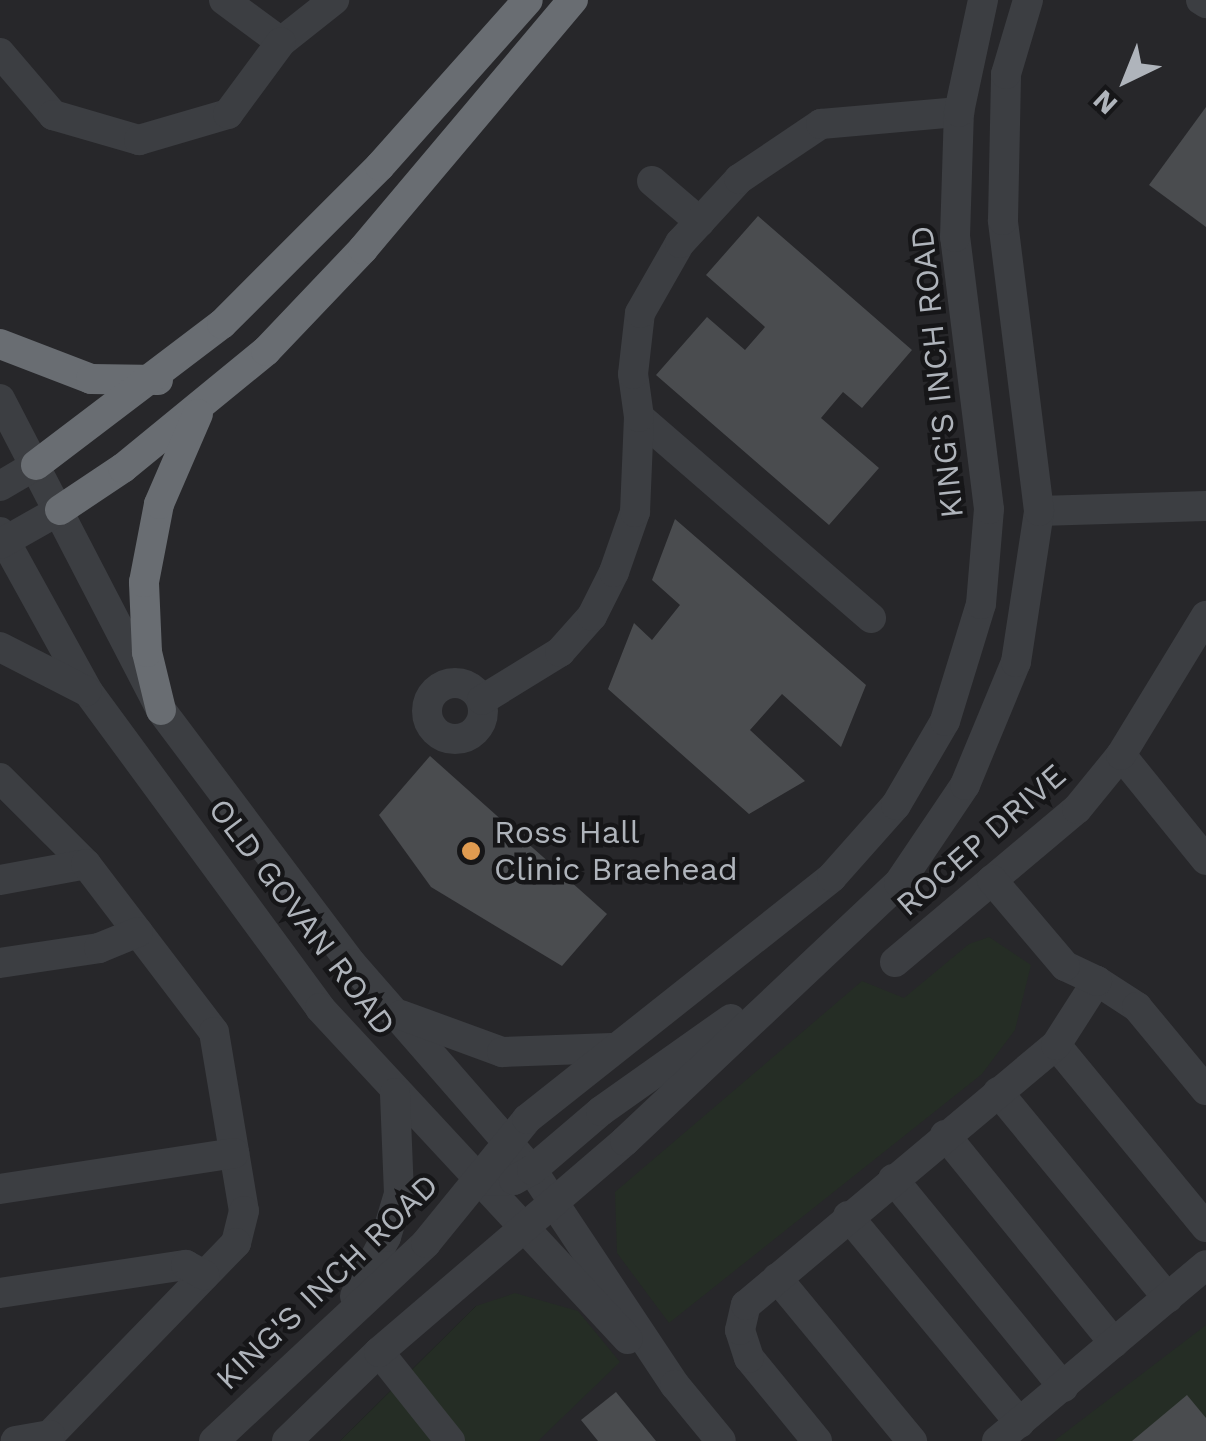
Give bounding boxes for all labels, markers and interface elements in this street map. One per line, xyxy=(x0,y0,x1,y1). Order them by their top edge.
north arrow xyxy=(1076,30,1176,130)
text: N xyxy=(1086,83,1124,121)
street label: KING'S INCH ROAD xyxy=(903,224,971,520)
street label: ROCEP DRIVE xyxy=(888,756,1074,924)
street label: OLD GOVAN ROAD xyxy=(200,791,404,1043)
place label: Ross Hall Clinic Braehead xyxy=(494,814,738,889)
marker: Ross Hall Clinic Braehead xyxy=(458,838,484,864)
street label: KING'S INCH ROAD xyxy=(208,1166,446,1398)

